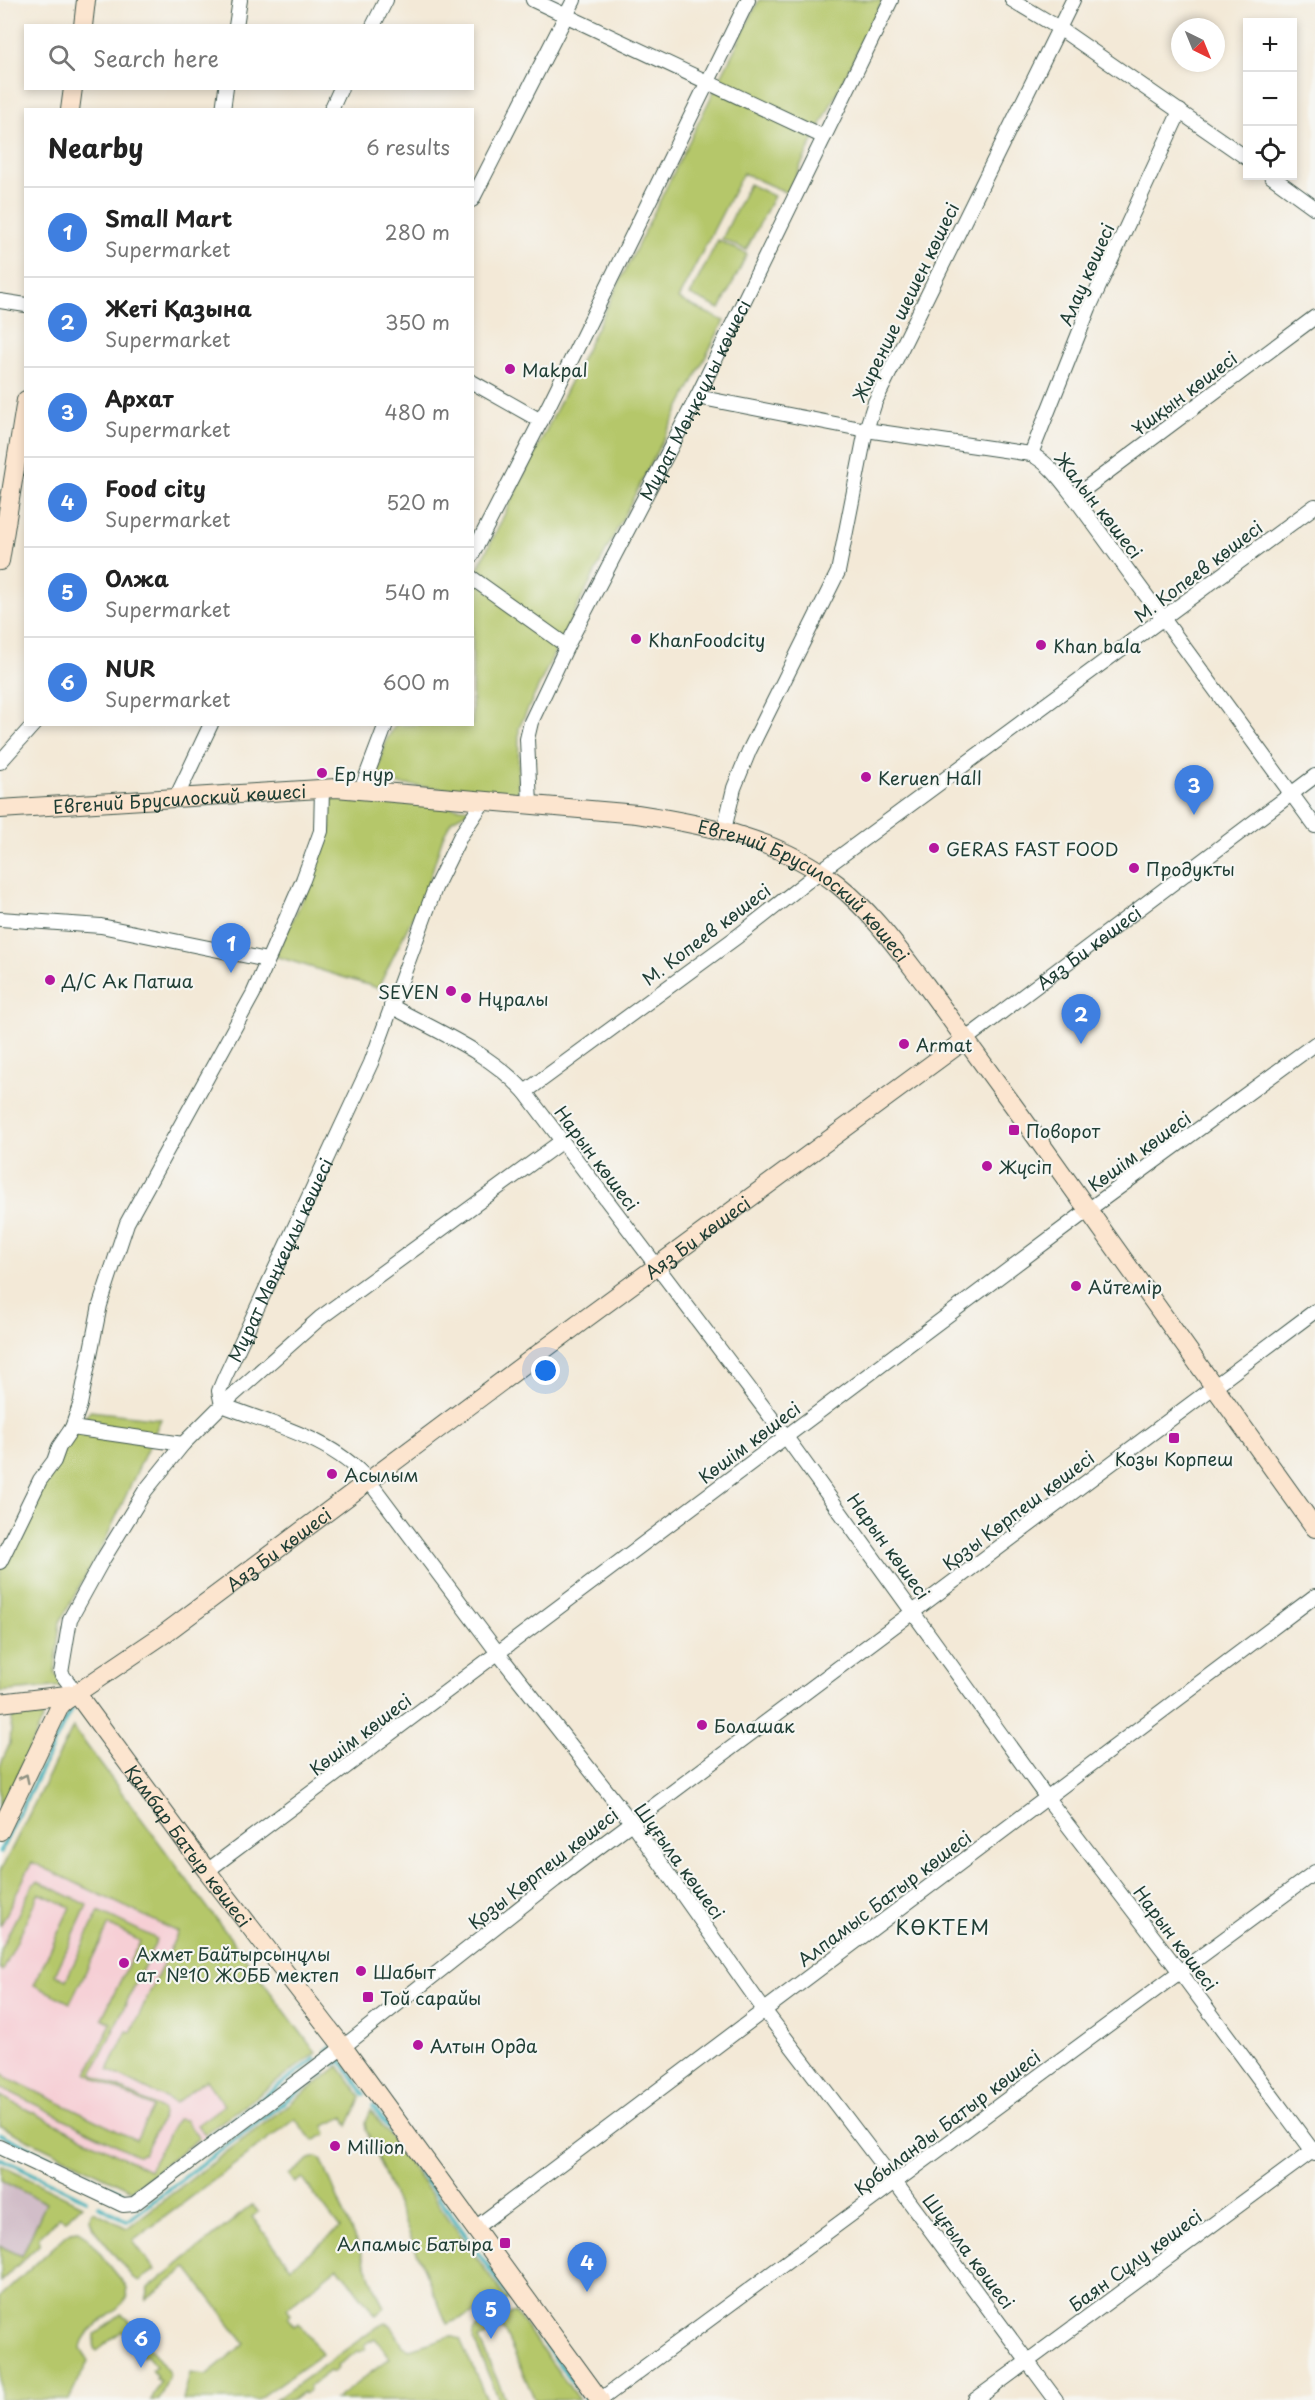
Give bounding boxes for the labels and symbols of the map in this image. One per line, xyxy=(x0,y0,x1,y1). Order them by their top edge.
north arrow xyxy=(1171,18,1225,72)
street label: Жиренше шешен көшесі xyxy=(845,198,965,406)
street label: Алау көшесі xyxy=(1051,218,1121,330)
street label: Мұрат Мөңкеұлы көшесі xyxy=(632,294,756,505)
street label: Ұшқын көшесі xyxy=(1126,344,1242,442)
place label: Makpal xyxy=(522,356,588,383)
marker: Makpal xyxy=(503,362,517,376)
street label: Жалын көшесі xyxy=(1049,446,1149,564)
street label: М. Копеев көшесі xyxy=(1128,514,1268,628)
place label: KhanFoodcity xyxy=(648,626,765,653)
marker: KhanFoodcity xyxy=(629,632,643,646)
place label: Khan bala xyxy=(1053,632,1141,659)
marker: Khan bala xyxy=(1034,638,1048,652)
place label: Ер нур xyxy=(334,760,394,787)
place label: Keruen Hall xyxy=(878,764,982,791)
marker: Ер нур xyxy=(315,766,329,780)
pin: 3 xyxy=(1174,766,1214,815)
marker: Keruen Hall xyxy=(859,770,873,784)
street label: Евгений Брусилоский көшесі xyxy=(52,776,307,819)
street label: Евгений Брусилоский көшесі xyxy=(695,812,916,967)
place label: GERAS FAST FOOD xyxy=(946,835,1119,862)
marker: GERAS FAST FOOD xyxy=(927,841,941,855)
place label: Продукты xyxy=(1146,855,1235,882)
marker: Продукты xyxy=(1127,861,1141,875)
street label: М. Копеев көшесі xyxy=(636,877,776,991)
street label: Аяз Би көшесі xyxy=(1030,898,1146,995)
pin: 1 xyxy=(212,924,250,973)
place label: Д/С Ак Патша xyxy=(61,967,194,994)
marker: Д/С Ак Патша xyxy=(43,973,57,987)
place label: SEVEN xyxy=(378,978,439,1005)
marker: SEVEN xyxy=(444,984,458,998)
place label: Нұралы xyxy=(478,985,549,1012)
marker: Нұралы xyxy=(459,991,473,1005)
pin: 2 xyxy=(1062,994,1100,1044)
place label: Armat xyxy=(916,1031,973,1058)
marker: Armat xyxy=(897,1037,911,1051)
street label: Нарын көшесі xyxy=(548,1100,646,1216)
street label: Көшім көшесі xyxy=(1082,1104,1196,1198)
place label: Поворот xyxy=(1026,1117,1101,1144)
marker: Поворот xyxy=(1007,1123,1021,1137)
street label: Мұрат Мөңкеұлы көшесі xyxy=(220,1153,339,1366)
place label: Жүсіп xyxy=(999,1153,1052,1180)
marker: Жүсіп xyxy=(980,1159,994,1173)
street label: Аяз Би көшесі xyxy=(638,1189,755,1285)
place label: Айтемір xyxy=(1088,1273,1162,1300)
marker: Айтемір xyxy=(1069,1279,1083,1293)
your location xyxy=(531,1356,560,1385)
street label: Көшім көшесі xyxy=(692,1395,806,1489)
marker: Козы Корпеш xyxy=(1167,1431,1181,1445)
street label: Қозы Көрпеш көшесі xyxy=(936,1444,1100,1576)
place label: Козы Корпеш xyxy=(1115,1445,1233,1472)
place label: Асылым xyxy=(344,1461,418,1488)
marker: Асылым xyxy=(325,1467,339,1481)
street label: Нарын көшесі xyxy=(841,1487,937,1605)
street label: Аяз Би көшесі xyxy=(220,1500,337,1597)
street label: Көшім көшесі xyxy=(303,1687,417,1781)
place label: Болашак xyxy=(714,1712,795,1739)
marker: Болашак xyxy=(695,1718,709,1732)
street label: Қамбар Батыр көшесі xyxy=(119,1758,259,1932)
one-way arrow xyxy=(18,1773,30,1784)
street label: Шұғыла көшесі xyxy=(629,1797,731,1925)
street label: Қозы Көрпеш көшесі xyxy=(462,1801,624,1935)
street label: Алпамыс Батыр көшесі xyxy=(791,1823,977,1973)
street label: Нарын көшесі xyxy=(1127,1880,1225,1996)
district label: КӨКТЕМ xyxy=(896,1912,990,1942)
place label: Ахмет Байтырсынұлы ат. №10 ЖОББ мектеп xyxy=(136,1940,339,1988)
marker: Ахмет Байтырсынұлы ат. №10 ЖОББ мектеп xyxy=(117,1956,131,1970)
place label: Шабыт xyxy=(373,1958,436,1985)
marker: Шабыт xyxy=(354,1964,368,1978)
place label: Той сарайы xyxy=(380,1984,481,2011)
marker: Той сарайы xyxy=(361,1990,375,2004)
place label: Алтын Орда xyxy=(430,2032,538,2059)
marker: Алтын Орда xyxy=(411,2038,425,2052)
street label: Қобыланды Батыр көшесі xyxy=(848,2043,1046,2201)
place label: Million xyxy=(347,2133,405,2160)
marker: Million xyxy=(328,2139,342,2153)
street label: Шұғыла көшесі xyxy=(917,2188,1021,2314)
street label: Баян Сұлу көшесі xyxy=(1063,2202,1207,2318)
place label: Алпамыс Батыра xyxy=(337,2230,494,2257)
marker: Алпамыс Батыра xyxy=(498,2236,512,2250)
pin: 4 xyxy=(568,2242,606,2292)
pin: 5 xyxy=(472,2290,510,2339)
pin: 6 xyxy=(122,2318,160,2368)

